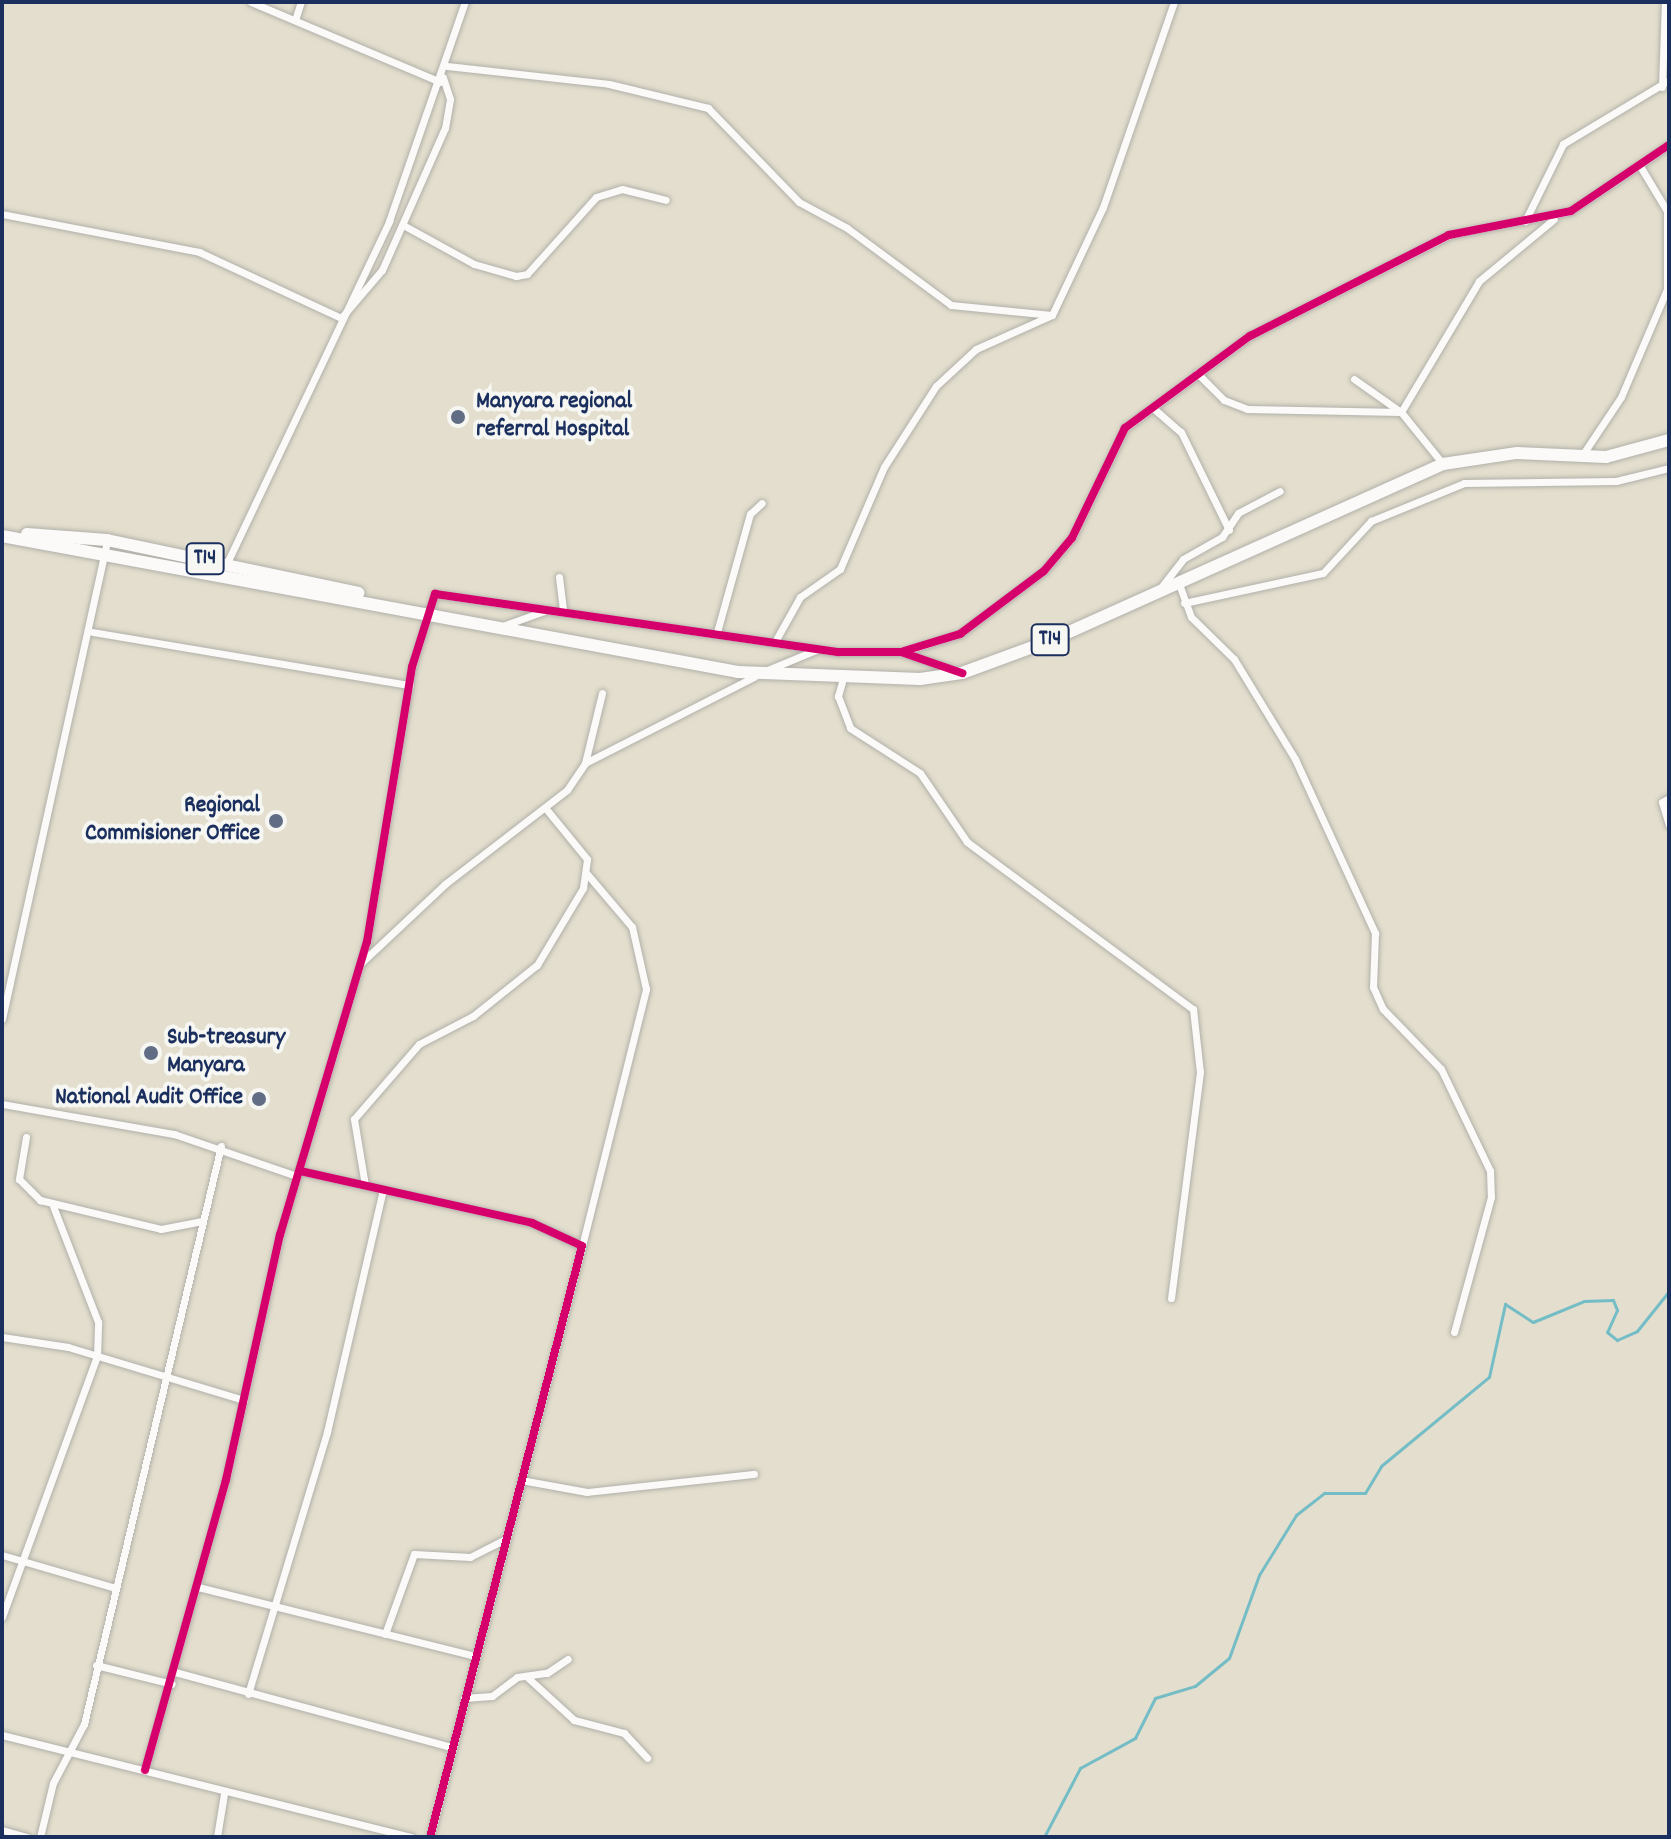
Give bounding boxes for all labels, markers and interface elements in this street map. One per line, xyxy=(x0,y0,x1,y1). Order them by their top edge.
place label: Manyara regional referral Hospital xyxy=(476,389,632,445)
marker: Manyara regional referral Hospital xyxy=(447,406,469,428)
road number: T14 xyxy=(185,541,225,577)
road number: T14 xyxy=(1030,622,1070,658)
place label: Regional Commisioner Office xyxy=(85,793,260,849)
marker: Regional Commisioner Office xyxy=(267,812,285,830)
place label: Sub-treasury Manyara xyxy=(167,1025,285,1081)
marker: Sub-treasury Manyara xyxy=(142,1044,160,1062)
place label: National Audit Office xyxy=(55,1085,243,1113)
marker: National Audit Office xyxy=(250,1090,268,1108)

